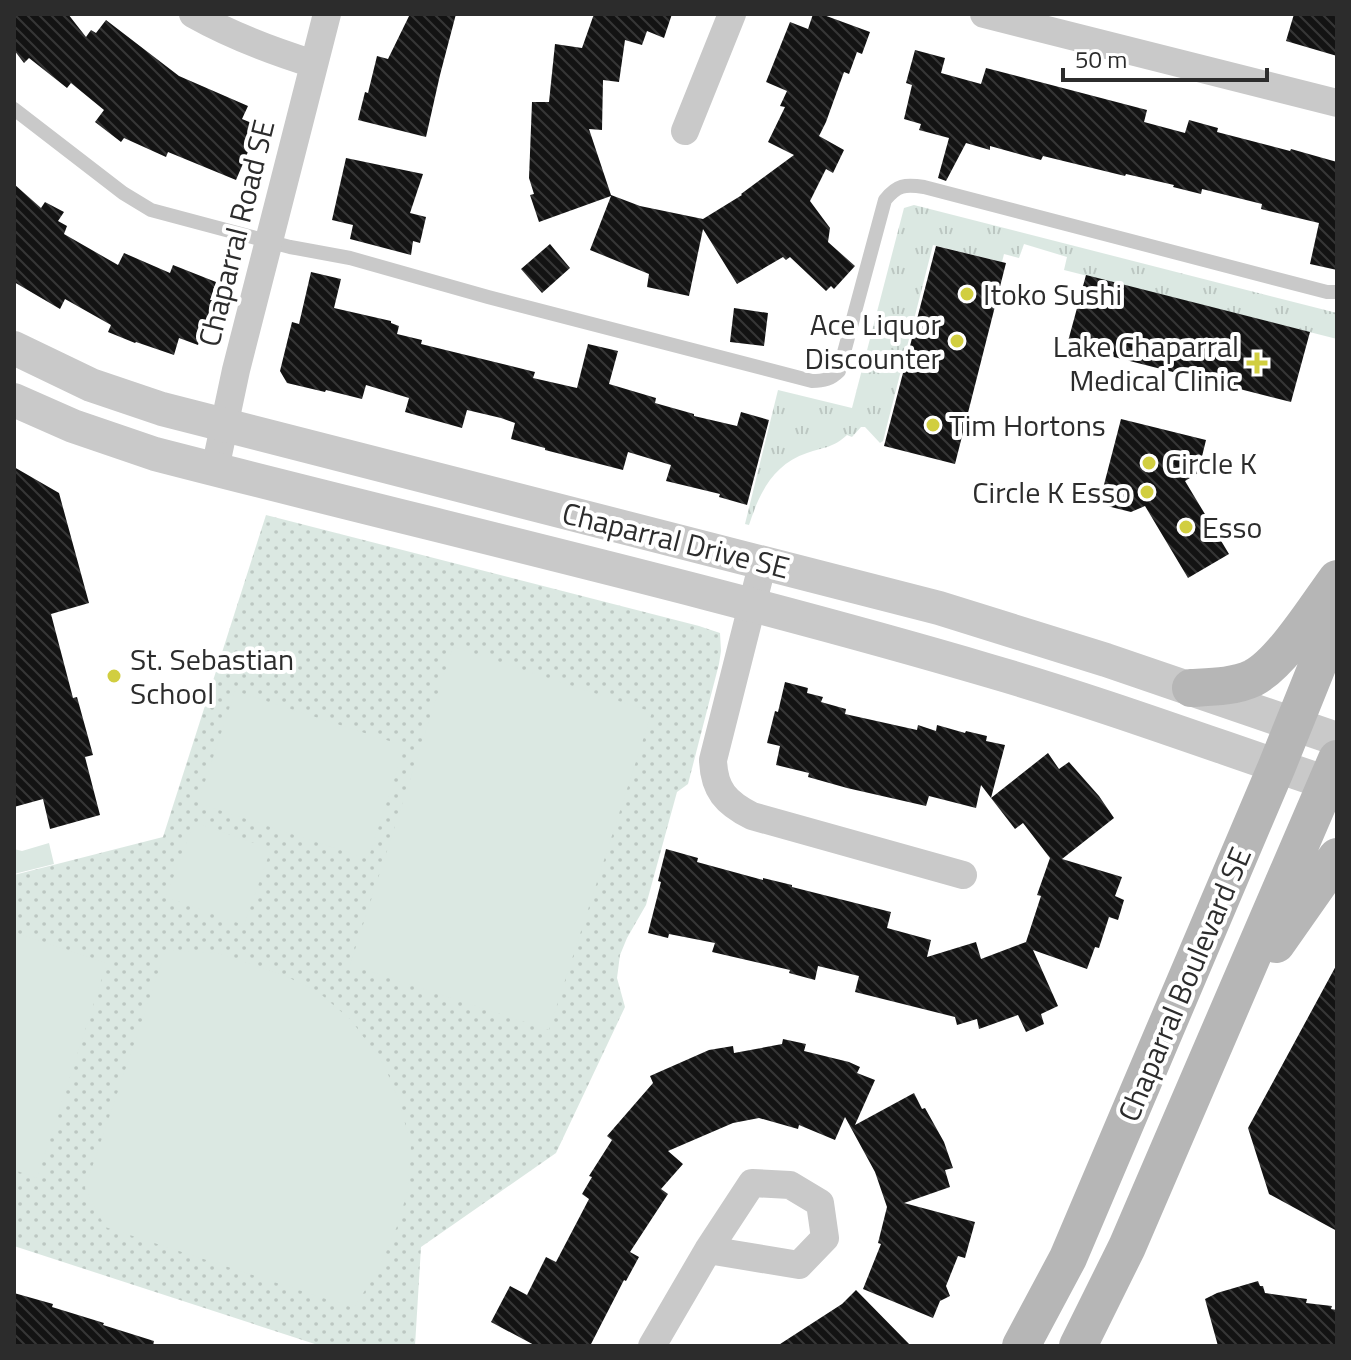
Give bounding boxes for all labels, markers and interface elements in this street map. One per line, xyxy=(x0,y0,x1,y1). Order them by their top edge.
scale bar xyxy=(1063,32,1267,82)
text: 50 m xyxy=(1075,41,1127,77)
street label: Chaparral Road SE xyxy=(186,115,286,351)
place label: Itoko Sushi xyxy=(983,271,1122,317)
marker: Itoko Sushi xyxy=(958,285,976,303)
place label: Ace Liquor Discounter xyxy=(804,301,941,381)
place label: Lake Chaparral Medical Clinic xyxy=(1053,323,1239,403)
marker: Ace Liquor Discounter xyxy=(948,332,966,350)
marker: Lake Chaparral Medical Clinic xyxy=(1246,352,1268,374)
place label: Tim Hortons xyxy=(949,402,1106,448)
marker: Tim Hortons xyxy=(924,416,942,434)
place label: Circle K xyxy=(1165,440,1257,486)
marker: Circle K xyxy=(1140,454,1158,472)
place label: Circle K Esso xyxy=(972,469,1131,515)
marker: Circle K Esso xyxy=(1138,483,1156,501)
street label: Chaparral Drive SE xyxy=(558,490,794,590)
place label: Esso xyxy=(1202,504,1262,550)
marker: Esso xyxy=(1177,518,1195,536)
place label: St. Sebastian School xyxy=(130,636,294,716)
marker: St. Sebastian School xyxy=(105,667,123,685)
street label: Chaparral Boulevard SE xyxy=(1105,840,1263,1128)

